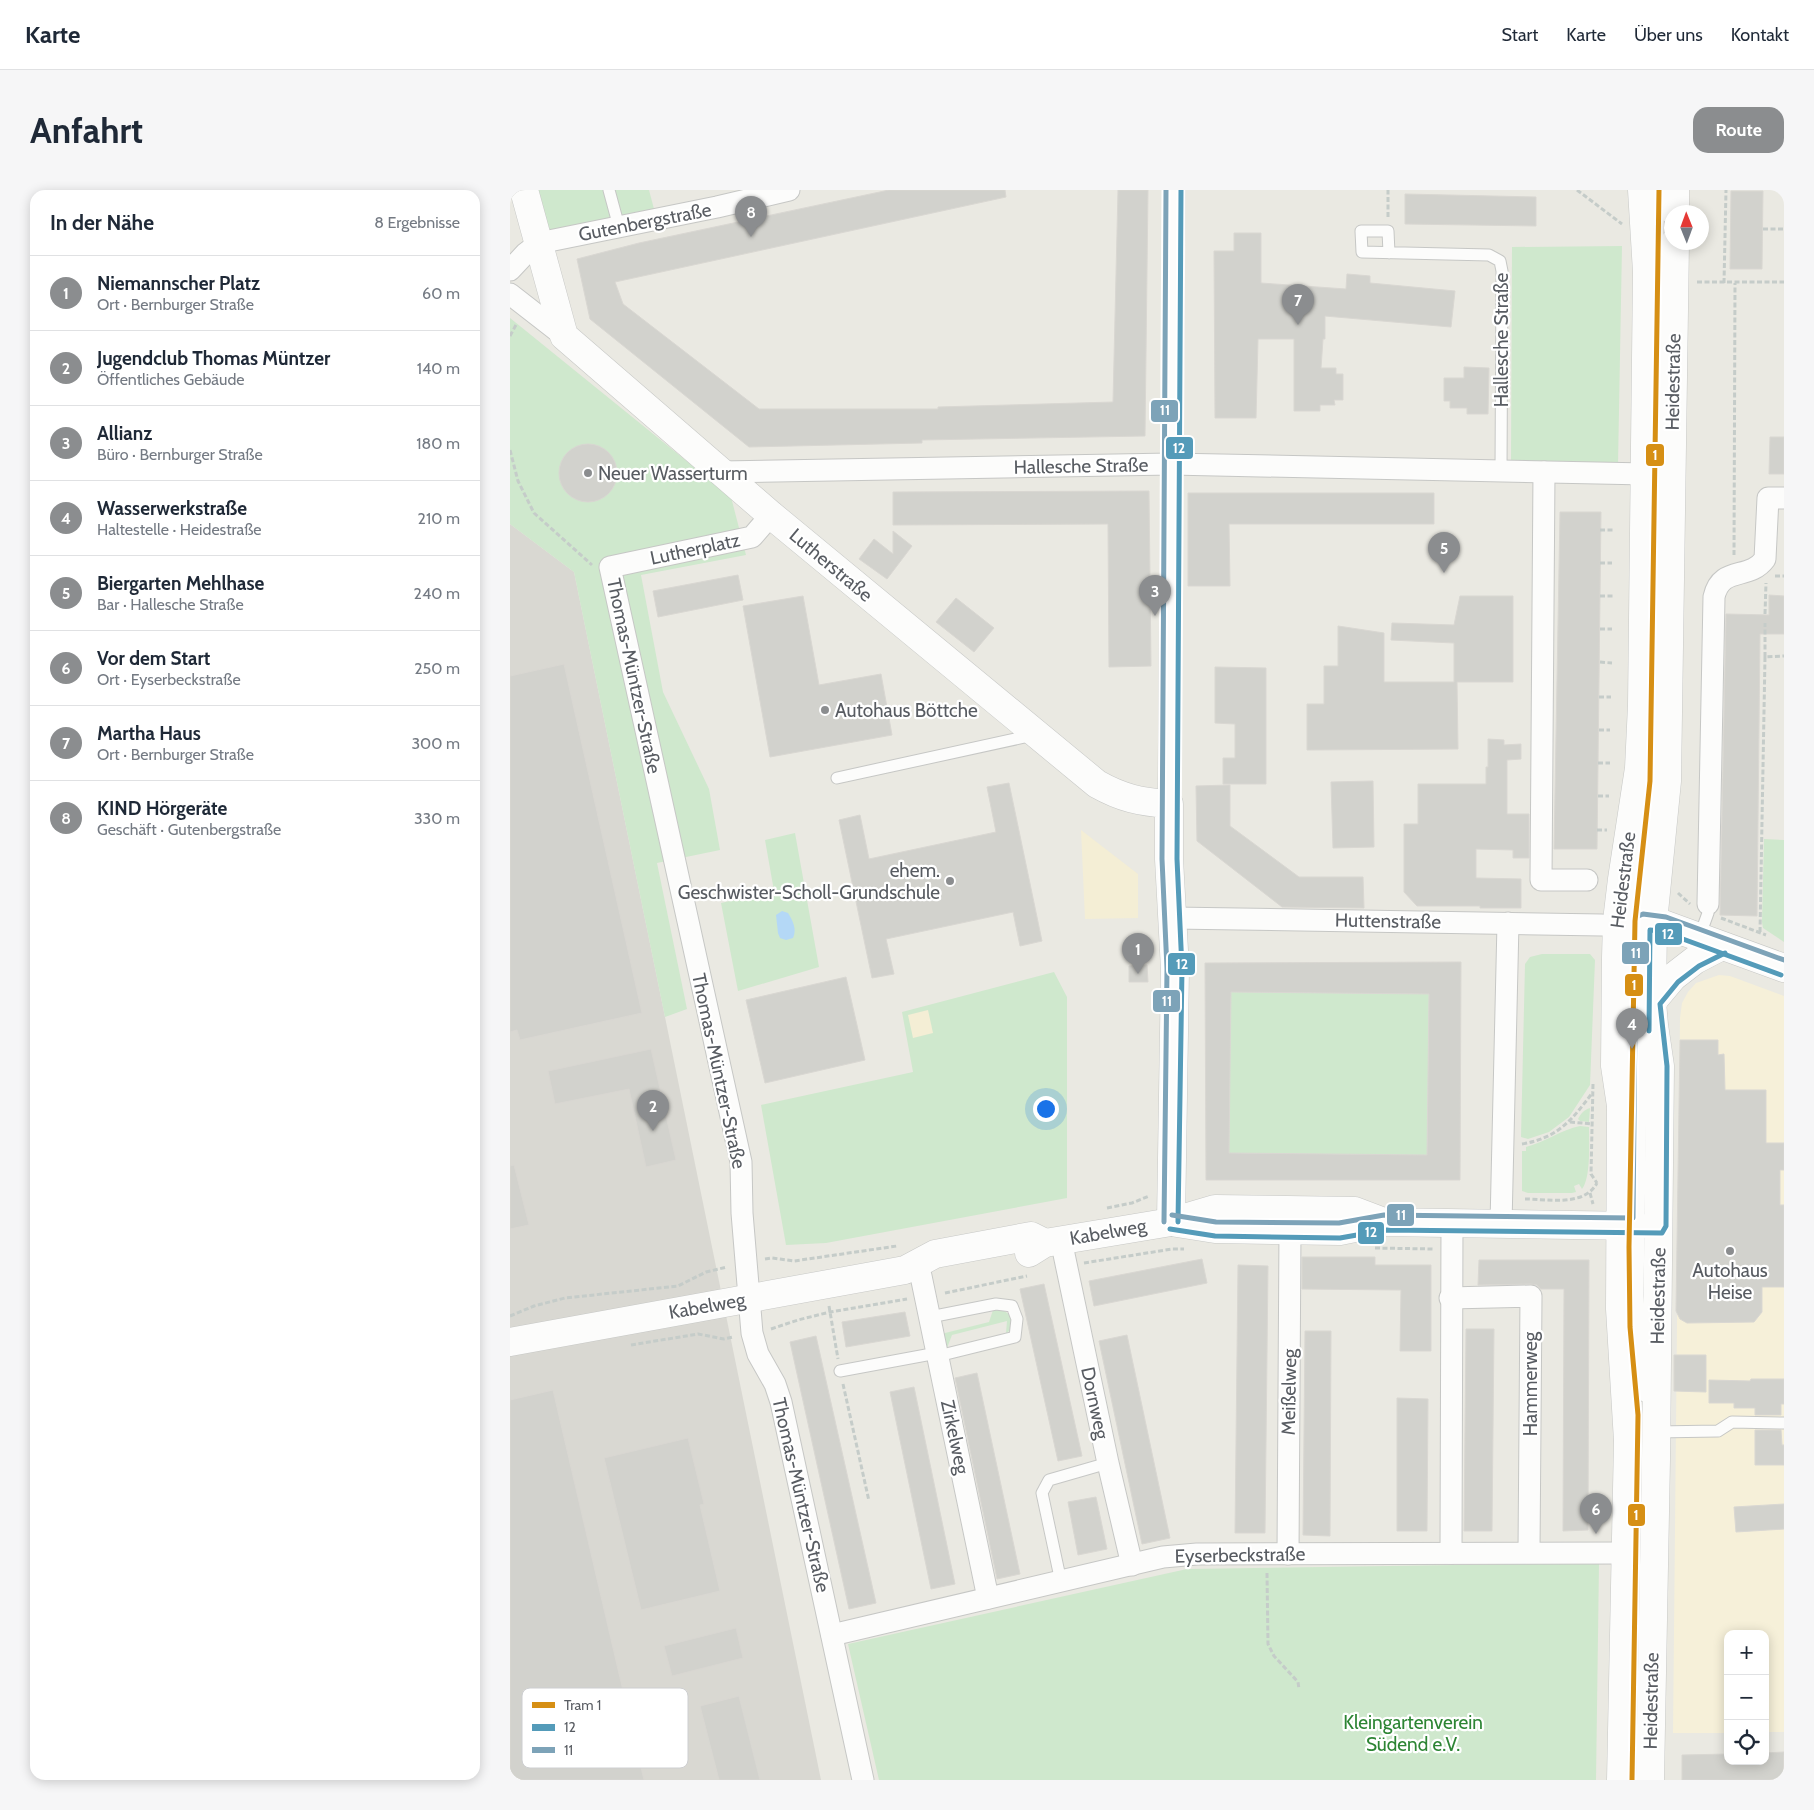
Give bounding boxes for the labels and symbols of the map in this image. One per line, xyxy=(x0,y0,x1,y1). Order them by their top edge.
pin: 8 xyxy=(735,196,767,237)
street label: Gutenbergstraße xyxy=(577,198,714,246)
north arrow xyxy=(1664,205,1709,250)
street label: Hallesche Straße xyxy=(1490,272,1513,407)
pin: 7 xyxy=(1282,284,1314,325)
street label: Heidestraße xyxy=(1661,333,1685,431)
line badge: 11 xyxy=(1150,399,1179,423)
text: 11 xyxy=(1160,401,1170,419)
line badge: 12 xyxy=(1165,436,1194,460)
text: 12 xyxy=(1173,439,1185,457)
line badge: 1 xyxy=(1645,443,1665,467)
text: 1 xyxy=(1652,446,1658,464)
street label: Hallesche Straße xyxy=(1014,453,1149,479)
place label: Neuer Wasserturm xyxy=(598,462,748,485)
marker: Neuer Wasserturm xyxy=(582,467,594,479)
street label: Lutherstraße xyxy=(785,524,878,607)
street label: Lutherplatz xyxy=(648,528,742,570)
pin: 5 xyxy=(1428,532,1460,573)
pin: 3 xyxy=(1139,575,1171,616)
street label: Thomas-Müntzer-Straße xyxy=(602,576,666,776)
place label: Autohaus Böttche xyxy=(835,699,978,722)
marker: Autohaus Böttche xyxy=(819,704,831,716)
street label: Heidestraße xyxy=(1606,830,1640,930)
place label: ehem. Geschwister-Scholl-Grundschule xyxy=(678,859,940,904)
marker: ehem. Geschwister-Scholl-Grundschule xyxy=(944,875,956,887)
street label: Huttenstraße xyxy=(1335,909,1442,933)
line badge: 12 xyxy=(1654,922,1683,946)
text: 12 xyxy=(1662,925,1674,943)
pin: 1 xyxy=(1122,933,1154,974)
line badge: 11 xyxy=(1621,941,1650,965)
text: 11 xyxy=(1631,944,1641,962)
line badge: 12 xyxy=(1167,952,1196,976)
text: 12 xyxy=(1176,955,1188,973)
street label: Thomas-Müntzer-Straße xyxy=(687,971,751,1171)
line badge: 1 xyxy=(1624,973,1644,997)
text: 1 xyxy=(1631,976,1637,994)
line badge: 11 xyxy=(1152,989,1181,1013)
text: 11 xyxy=(1162,992,1172,1010)
pin: 4 xyxy=(1616,1008,1648,1049)
pin: 2 xyxy=(637,1090,669,1131)
your location xyxy=(1033,1096,1059,1122)
line badge: 11 xyxy=(1386,1203,1415,1227)
text: 11 xyxy=(1396,1206,1406,1224)
street label: Kabelweg xyxy=(1068,1214,1149,1250)
line badge: 12 xyxy=(1357,1221,1385,1245)
text: 12 xyxy=(1365,1223,1377,1241)
marker: Autohaus Heise xyxy=(1724,1245,1736,1257)
street label: Heidestraße xyxy=(1646,1247,1670,1345)
place label: Autohaus Heise xyxy=(1692,1259,1768,1304)
street label: Kabelweg xyxy=(667,1288,748,1324)
street label: Hammerweg xyxy=(1519,1331,1542,1436)
street label: Meißelweg xyxy=(1277,1348,1301,1436)
street label: Dornweg xyxy=(1076,1365,1114,1442)
street label: Thomas-Müntzer-Straße xyxy=(767,1395,835,1595)
street label: Zirkelweg xyxy=(936,1398,974,1477)
pin: 6 xyxy=(1580,1493,1612,1534)
line badge: 1 xyxy=(1627,1503,1646,1527)
text: 1 xyxy=(1633,1506,1639,1524)
street label: Eyserbeckstraße xyxy=(1175,1542,1306,1568)
street label: Heidestraße xyxy=(1639,1652,1663,1750)
legend xyxy=(522,1688,688,1768)
text: Tram 1 xyxy=(564,1696,601,1714)
park label: Kleingartenverein Südend e.V. xyxy=(1343,1711,1483,1756)
text: 12 xyxy=(564,1718,576,1736)
text: 11 xyxy=(564,1741,573,1759)

